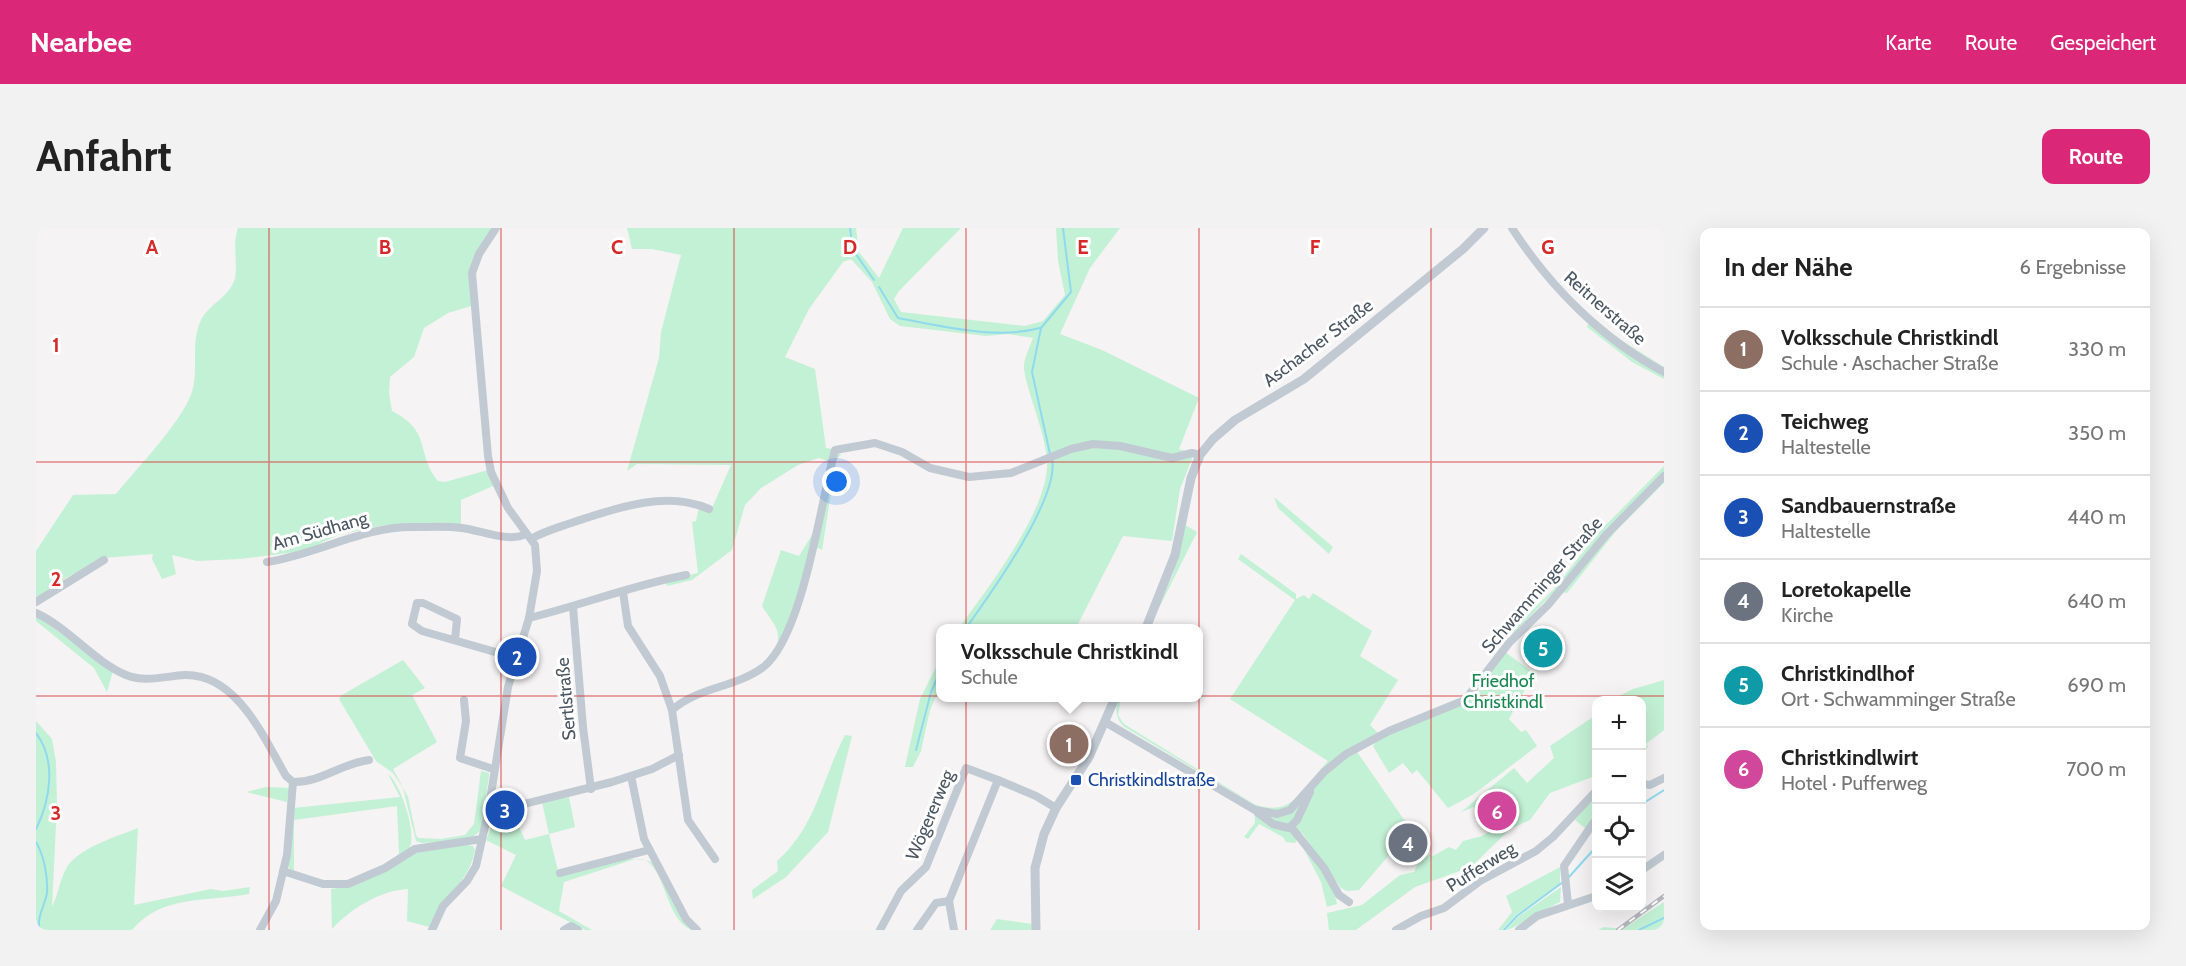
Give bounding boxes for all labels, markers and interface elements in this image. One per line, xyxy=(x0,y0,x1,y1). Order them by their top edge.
text: Nearbee xyxy=(30,25,132,59)
text: Karte xyxy=(1885,30,1932,55)
text: Route xyxy=(1965,30,2017,55)
text: Gespeichert xyxy=(2050,30,2156,55)
button: Route xyxy=(2042,129,2150,184)
text: Anfahrt xyxy=(36,130,172,182)
text: A xyxy=(146,235,159,259)
text: B xyxy=(379,235,391,259)
text: C xyxy=(611,235,623,259)
text: D xyxy=(843,235,857,259)
text: E xyxy=(1077,235,1089,259)
text: F xyxy=(1310,235,1321,259)
text: G xyxy=(1541,235,1555,259)
text: In der Nähe xyxy=(1724,251,1853,283)
text: 6 Ergebnisse xyxy=(2020,255,2126,279)
street label: Reitnerstraße xyxy=(1559,266,1651,350)
street label: Aschacher Straße xyxy=(1259,294,1377,392)
text: Volksschule Christkindl xyxy=(1781,324,1999,351)
text: 1 xyxy=(52,333,60,357)
text: 1 xyxy=(1740,337,1747,361)
text: 330 m xyxy=(2068,337,2126,361)
text: Schule · Aschacher Straße xyxy=(1781,351,1998,375)
text: Teichweg xyxy=(1781,408,1868,435)
text: 2 xyxy=(1738,421,1749,445)
text: 350 m xyxy=(2068,421,2126,445)
text: Haltestelle xyxy=(1781,435,1871,459)
your location xyxy=(822,467,851,496)
text: Sandbauernstraße xyxy=(1781,492,1956,519)
text: 3 xyxy=(1738,505,1749,529)
text: 440 m xyxy=(2067,505,2126,529)
street label: Am Südhang xyxy=(270,507,371,555)
street label: Schwamminger Straße xyxy=(1477,512,1607,658)
text: Haltestelle xyxy=(1781,519,1871,543)
text: 2 xyxy=(51,567,61,591)
text: Loretokapelle xyxy=(1781,576,1911,603)
text: 4 xyxy=(1737,589,1750,613)
text: 640 m xyxy=(2067,589,2126,613)
text: Kirche xyxy=(1781,603,1833,627)
popup xyxy=(936,624,1203,702)
pin: 5 xyxy=(1524,626,1562,670)
pin: 2 xyxy=(498,634,536,680)
text: Volksschule Christkindl xyxy=(961,638,1178,665)
street label: Sertlstraße xyxy=(551,657,581,741)
text: Christkindlhof xyxy=(1781,660,1914,687)
text: Schule xyxy=(961,665,1018,689)
park label: Friedhof Christkindl xyxy=(1463,670,1544,713)
text: 5 xyxy=(1738,673,1749,697)
text: 690 m xyxy=(2067,673,2126,697)
text: Ort · Schwamminger Straße xyxy=(1781,687,2016,711)
map controls xyxy=(1592,696,1646,912)
button: + xyxy=(1592,696,1646,750)
pin: 1 xyxy=(1050,722,1088,766)
text: Christkindlwirt xyxy=(1781,744,1918,771)
button: − xyxy=(1592,750,1646,804)
text: 6 xyxy=(1738,757,1749,781)
text: 700 m xyxy=(2066,757,2126,781)
street label: Wögererweg xyxy=(901,766,959,863)
place label: Christkindlstraße xyxy=(1088,769,1215,791)
text: Hotel · Pufferweg xyxy=(1781,771,1927,795)
marker: Christkindlstraße xyxy=(1069,773,1083,787)
pin: 3 xyxy=(486,788,524,832)
pin: 6 xyxy=(1478,788,1516,834)
text: 3 xyxy=(51,801,61,825)
button: locate xyxy=(1592,804,1646,858)
pin: 4 xyxy=(1388,820,1428,866)
street label: Pufferweg xyxy=(1442,837,1521,897)
button: layers xyxy=(1592,858,1646,912)

